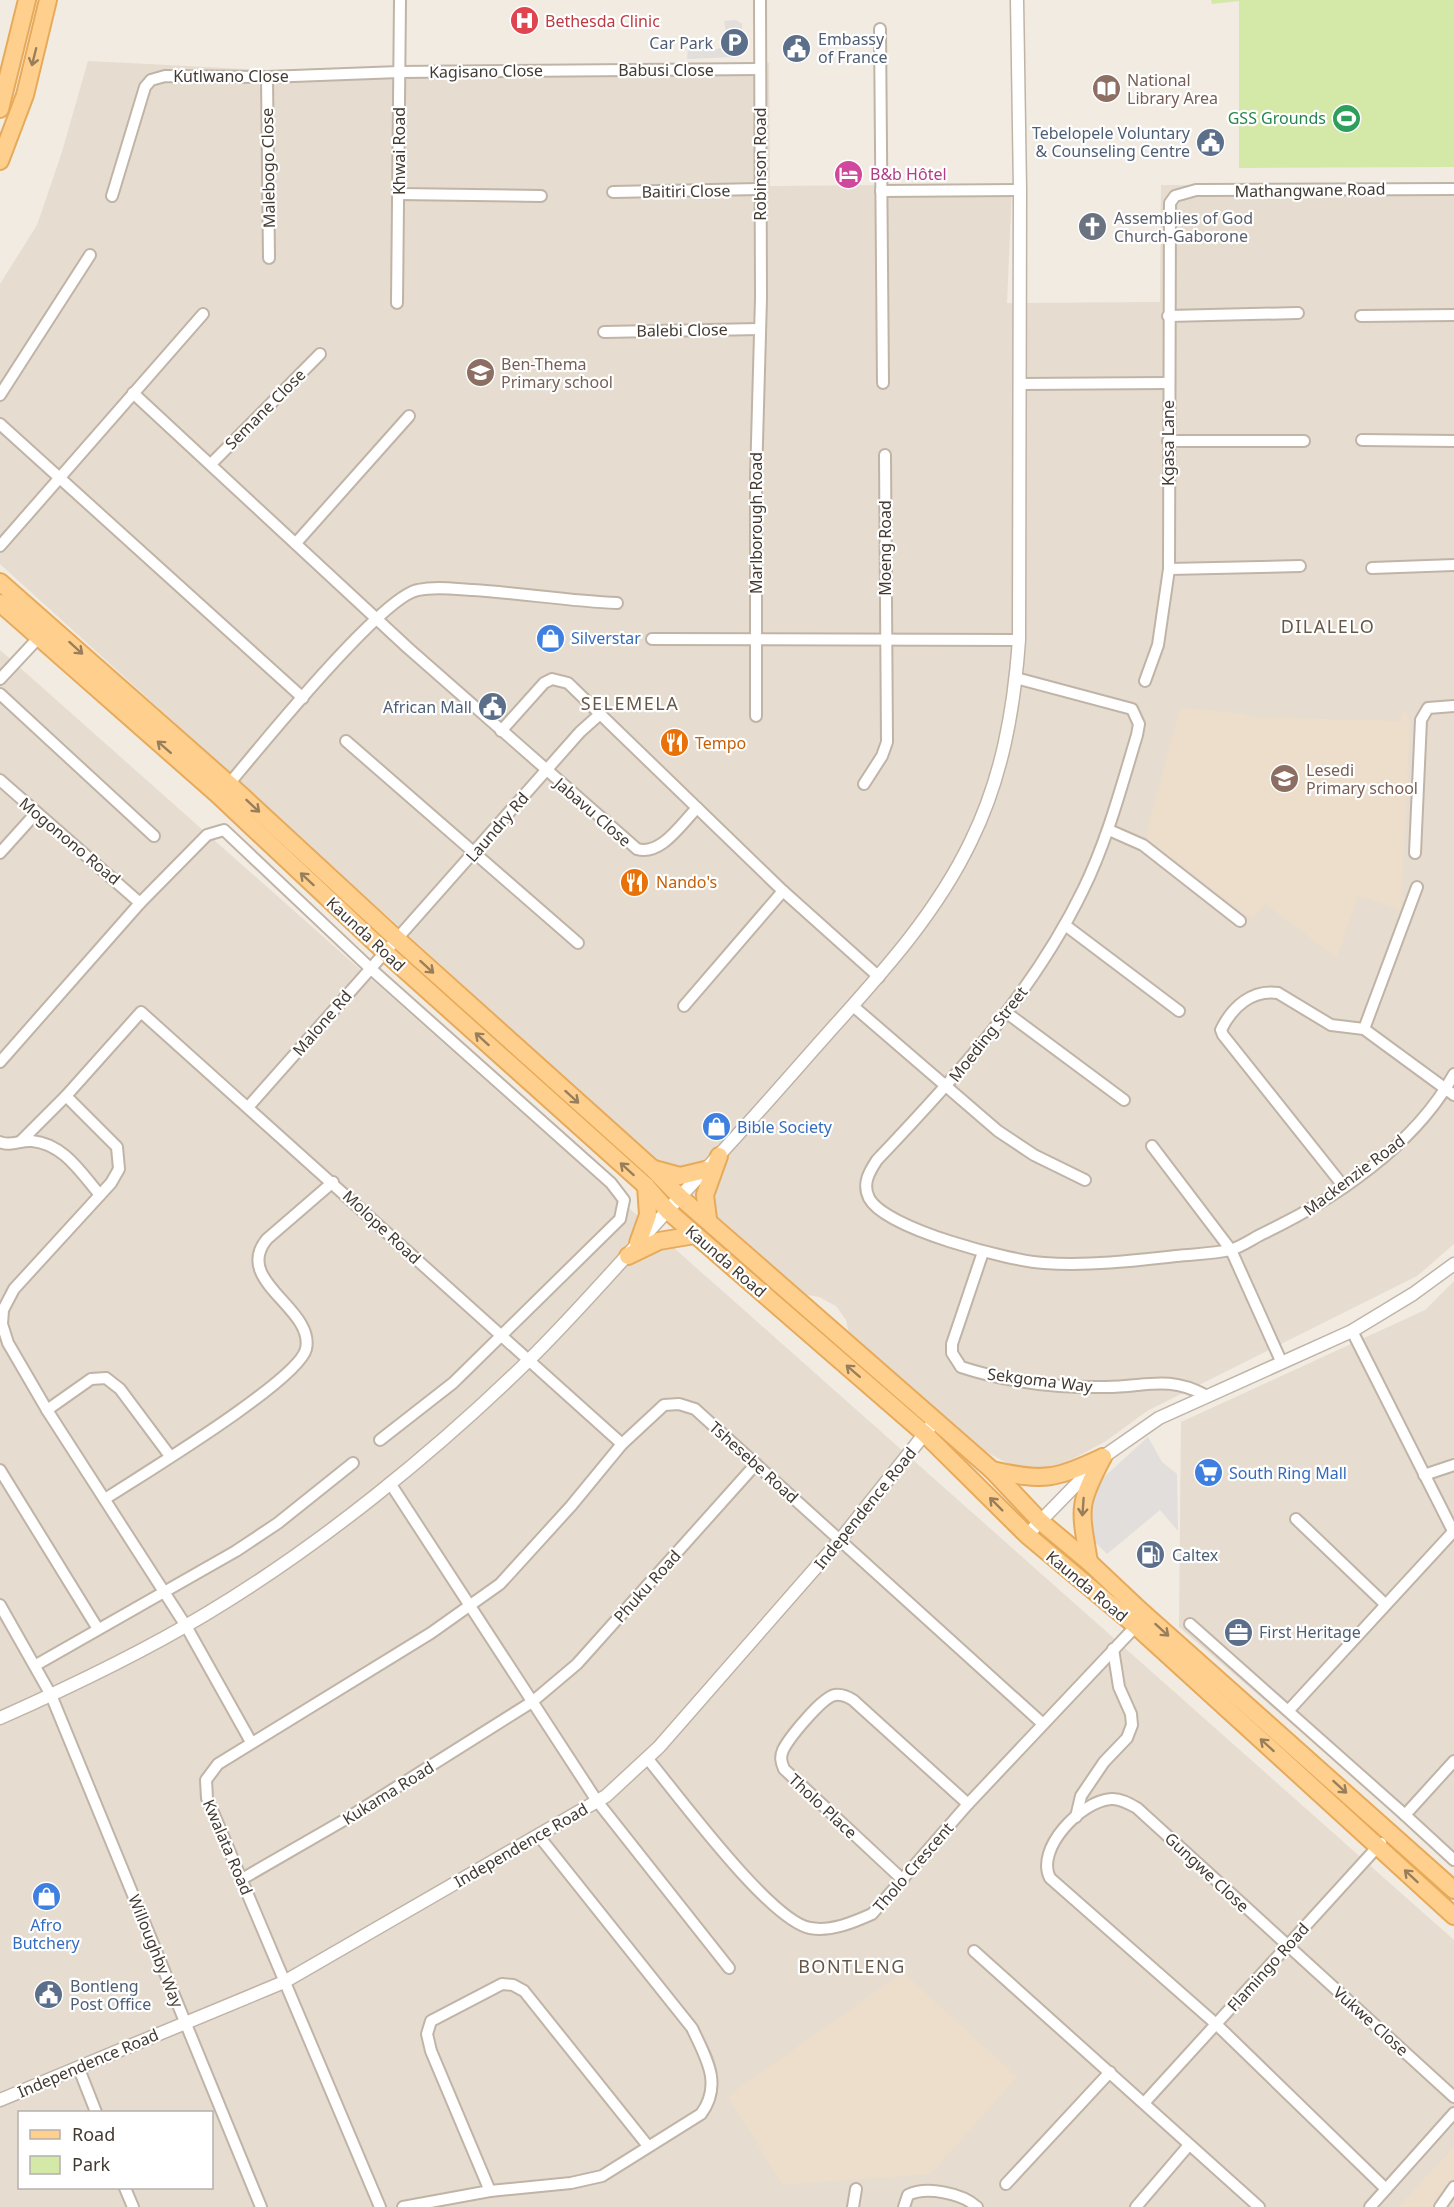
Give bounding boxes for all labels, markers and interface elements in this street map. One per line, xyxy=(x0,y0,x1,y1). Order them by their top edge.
hospital icon: Bethesda Clinic xyxy=(508,5,540,37)
place label: Bethesda Clinic xyxy=(545,10,660,32)
parking icon: Car Park xyxy=(718,27,750,59)
place label: Embassy of France xyxy=(818,28,888,68)
place label: Car Park xyxy=(649,32,713,54)
public building icon: Embassy of France xyxy=(781,32,813,64)
one-way arrow xyxy=(28,47,40,66)
street label: Kagisano Close xyxy=(429,59,543,83)
street label: Babusi Close xyxy=(618,59,714,81)
street label: Kutlwano Close xyxy=(173,65,289,87)
place label: National Library Area xyxy=(1127,69,1218,109)
library icon: National Library Area xyxy=(1090,73,1122,105)
sports icon: GSS Grounds xyxy=(1331,102,1363,134)
street label: Khwai Road xyxy=(388,107,410,195)
street label: Robinson Road xyxy=(749,107,771,221)
place label: GSS Grounds xyxy=(1228,107,1326,129)
street label: Malebogo Close xyxy=(256,108,280,228)
place label: Tebelopele Voluntary & Counseling Centre xyxy=(1032,122,1191,162)
public building icon: Tebelopele Voluntary & Counseling Centre xyxy=(1195,126,1227,158)
hotel icon: B&b Hôtel xyxy=(833,158,865,190)
place label: B&b Hôtel xyxy=(870,163,947,185)
street label: Mathangwane Road xyxy=(1234,178,1386,202)
street label: Baitiri Close xyxy=(641,179,731,203)
place label: Assemblies of God Church-Gaborone xyxy=(1114,207,1253,247)
church icon: Assemblies of God Church-Gaborone xyxy=(1077,211,1109,243)
street label: Balebi Close xyxy=(636,318,728,342)
place label: Ben-Thema Primary school xyxy=(501,353,613,393)
school or university icon: Ben-Thema Primary school xyxy=(464,357,496,389)
street label: Semane Close xyxy=(220,364,310,454)
street label: Kgasa Lane xyxy=(1157,400,1179,486)
street label: Marlborough Road xyxy=(745,452,767,594)
street label: Moeng Road xyxy=(874,500,896,596)
district label: DILALELO xyxy=(1281,614,1375,638)
shop icon: Silverstar xyxy=(534,622,566,654)
place label: Silverstar xyxy=(571,627,641,649)
one-way arrow xyxy=(68,641,83,655)
public building icon: African Mall xyxy=(477,691,509,723)
district label: SELEMELA xyxy=(581,691,679,715)
place label: African Mall xyxy=(383,696,472,718)
restaurant icon: Tempo xyxy=(658,727,690,759)
place label: Tempo xyxy=(695,732,746,754)
one-way arrow xyxy=(157,740,172,754)
place label: Lesedi Primary school xyxy=(1306,759,1418,799)
school or university icon: Lesedi Primary school xyxy=(1269,763,1301,795)
street label: Jabavu Close xyxy=(548,771,636,851)
street label: Laundry Rd xyxy=(461,787,533,867)
street label: Mogonono Road xyxy=(15,792,125,890)
one-way arrow xyxy=(245,799,260,813)
restaurant icon: Nando's xyxy=(619,866,651,898)
place label: Nando's xyxy=(656,871,717,893)
one-way arrow xyxy=(300,872,315,886)
street label: Kaunda Road xyxy=(322,892,410,976)
one-way arrow xyxy=(419,960,434,974)
street label: Moeding Street xyxy=(944,981,1032,1086)
street label: Malone Rd xyxy=(287,986,357,1060)
one-way arrow xyxy=(475,1032,490,1046)
one-way arrow xyxy=(564,1090,579,1104)
shop icon: Bible Society xyxy=(700,1111,732,1143)
place label: Bible Society xyxy=(737,1116,833,1138)
street label: Mackenzie Road xyxy=(1299,1130,1409,1220)
one-way arrow xyxy=(620,1162,635,1176)
street label: Molope Road xyxy=(338,1185,426,1269)
street label: Kaunda Road xyxy=(681,1220,771,1302)
street label: Sekgoma Way xyxy=(986,1363,1095,1397)
one-way arrow xyxy=(846,1364,861,1378)
street label: Tshesebe Road xyxy=(705,1416,803,1508)
street label: Independence Road xyxy=(809,1442,921,1574)
supermarket icon: South Ring Mall xyxy=(1192,1457,1224,1489)
place label: South Ring Mall xyxy=(1229,1462,1347,1484)
one-way arrow xyxy=(988,1497,1003,1511)
one-way arrow xyxy=(1077,1497,1088,1517)
fuel station icon: Caltex xyxy=(1135,1539,1167,1571)
place label: Caltex xyxy=(1172,1544,1219,1566)
street label: Phuku Road xyxy=(609,1545,685,1627)
street label: Kaunda Road xyxy=(1042,1545,1132,1627)
office icon: First Heritage xyxy=(1222,1616,1254,1648)
place label: First Heritage xyxy=(1259,1621,1361,1643)
one-way arrow xyxy=(1155,1623,1170,1637)
one-way arrow xyxy=(1260,1738,1275,1752)
street label: Kukama Road xyxy=(338,1756,438,1830)
street label: Tholo Place xyxy=(784,1769,862,1843)
one-way arrow xyxy=(1332,1780,1347,1794)
street label: Kwalata Road xyxy=(198,1796,258,1898)
street label: Independence Road xyxy=(450,1798,592,1892)
street label: Tholo Crescent xyxy=(868,1817,958,1916)
street label: Gungwe Close xyxy=(1160,1827,1254,1917)
one-way arrow xyxy=(1404,1870,1419,1884)
shop icon: Afro Butchery xyxy=(30,1881,62,1913)
street label: Willoughby Way xyxy=(123,1891,189,2012)
place label: Afro Butchery xyxy=(12,1914,81,1954)
street label: Flamingo Road xyxy=(1222,1918,1314,2016)
district label: BONTLENG xyxy=(798,1954,906,1978)
place label: Bontleng Post Office xyxy=(70,1975,151,2015)
public building icon: Bontleng Post Office xyxy=(33,1979,65,2011)
street label: Vukwe Close xyxy=(1329,1981,1413,2061)
street label: Independence Road xyxy=(14,2023,162,2103)
legend xyxy=(18,2111,213,2189)
text: Road xyxy=(72,2122,115,2146)
text: Park xyxy=(72,2152,110,2176)

